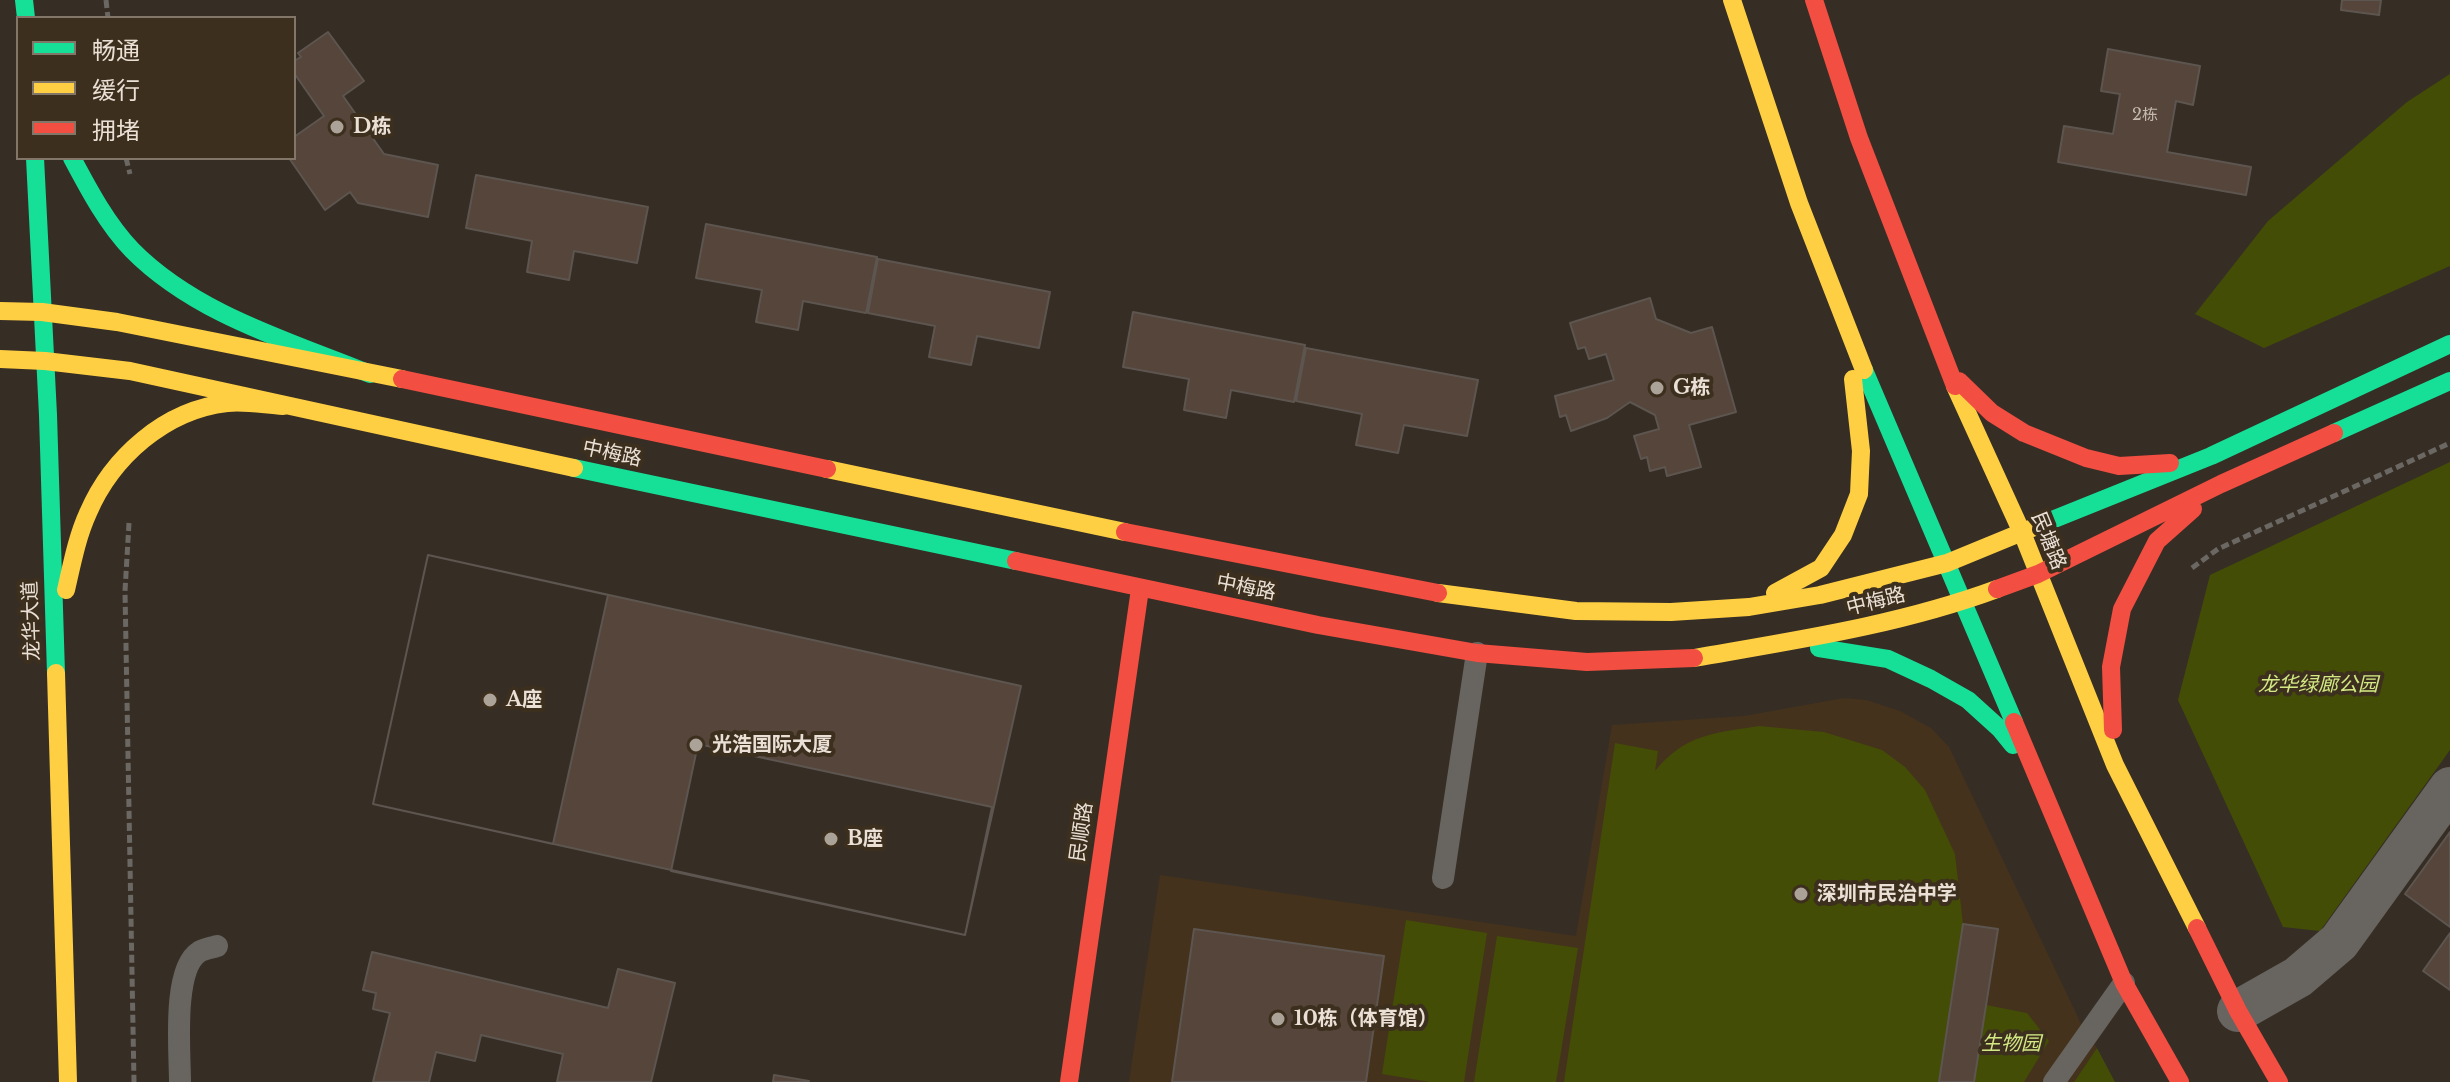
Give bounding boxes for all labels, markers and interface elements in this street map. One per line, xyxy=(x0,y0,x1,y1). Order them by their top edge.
legend xyxy=(16,16,296,160)
text: 畅通 xyxy=(92,36,140,65)
text: 缓行 xyxy=(92,76,140,105)
house number: 2栋 xyxy=(2132,105,2158,125)
place label: D栋 xyxy=(353,115,391,139)
text: 拥堵 xyxy=(92,116,140,145)
marker: D栋 xyxy=(328,118,346,136)
place label: G栋 xyxy=(1673,376,1711,400)
marker: G栋 xyxy=(1648,379,1666,397)
street label: 中梅路 xyxy=(580,436,644,472)
street label: 民塘路 xyxy=(2026,509,2070,573)
street label: 中梅路 xyxy=(1214,570,1278,606)
street label: 龙华大道 xyxy=(19,581,45,661)
street label: 中梅路 xyxy=(1844,583,1908,621)
park label: 龙华绿廊公园 xyxy=(2258,673,2378,697)
place label: A座 xyxy=(506,688,542,712)
marker: A座 xyxy=(481,691,499,709)
place label: 光浩国际大厦 xyxy=(712,733,832,757)
marker: 光浩国际大厦 xyxy=(687,736,705,754)
street label: 民顺路 xyxy=(1066,801,1098,863)
place label: B座 xyxy=(847,827,883,851)
marker: B座 xyxy=(822,830,840,848)
place label: 深圳市民治中学 xyxy=(1817,882,1957,906)
marker: 深圳市民治中学 xyxy=(1792,885,1810,903)
place label: 10栋（体育馆） xyxy=(1294,1007,1438,1031)
marker: 10栋（体育馆） xyxy=(1269,1010,1287,1028)
park label: 生物园 xyxy=(1981,1032,2041,1056)

